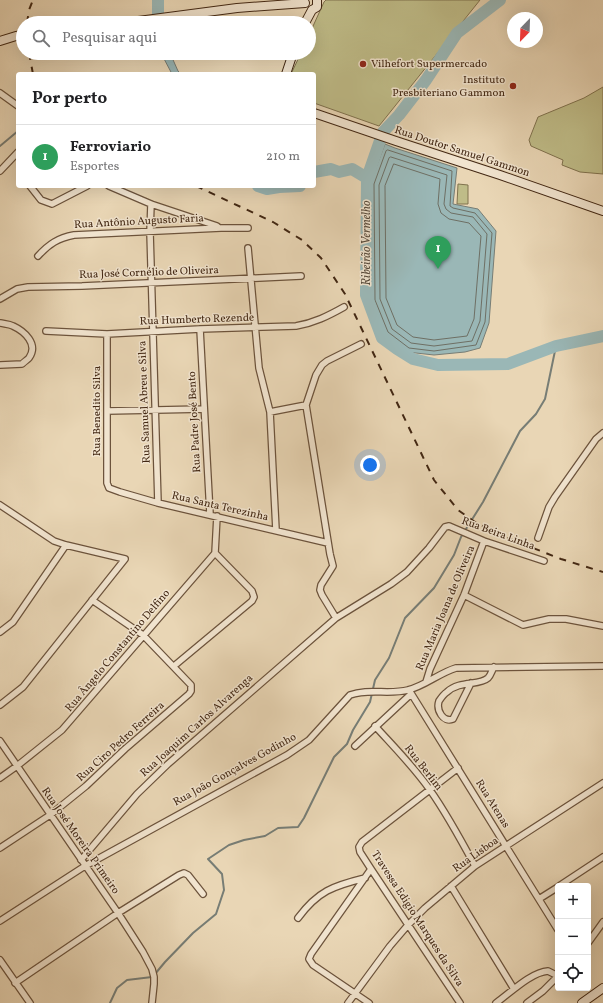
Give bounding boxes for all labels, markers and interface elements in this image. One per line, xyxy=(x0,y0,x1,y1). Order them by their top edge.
north arrow xyxy=(507,12,543,48)
search box xyxy=(16,16,316,60)
icon: search xyxy=(30,27,52,49)
text: Pesquisar aqui xyxy=(62,28,157,49)
place label: Vilhefort Supermercado xyxy=(371,57,487,72)
marker: Vilhefort Supermercado xyxy=(358,59,368,69)
place label: Instituto Presbiteriano Gammon xyxy=(392,73,505,101)
marker: Instituto Presbiteriano Gammon xyxy=(508,81,518,91)
text: Por perto xyxy=(32,87,107,110)
street label: Rua Doutor Samuel Gammon xyxy=(392,123,532,181)
text: Ferroviario xyxy=(70,137,151,158)
text: 1 xyxy=(42,148,48,166)
text: 210 m xyxy=(266,148,300,166)
text: Esportes xyxy=(70,158,119,176)
water label: Ribeirão Vermelho xyxy=(359,200,375,286)
street label: Rua Antônio Augusto Faria xyxy=(74,211,205,233)
pin: 1 xyxy=(425,236,451,269)
street label: Rua José Cornélio de Oliveira xyxy=(79,263,220,283)
street label: Rua Humberto Rezende xyxy=(140,311,254,329)
street label: Rua Samuel Abreu e Silva xyxy=(135,340,155,464)
street label: Rua Benedito Silva xyxy=(90,365,105,456)
street label: Rua Padre José Bento xyxy=(185,371,205,473)
your location xyxy=(360,455,380,475)
street label: Rua Santa Terezinha xyxy=(170,489,270,526)
street label: Rua Beira Linha xyxy=(459,514,537,554)
street label: Rua Maria Joana de Oliveira xyxy=(413,543,479,673)
street label: Rua Ângelo Constantino Delfino xyxy=(62,586,174,715)
street label: Rua Joaquim Carlos Alvarenga xyxy=(137,671,257,781)
street label: Rua Ciro Pedro Ferreira xyxy=(74,698,169,786)
street label: Rua João Gonçalves Godinho xyxy=(171,730,299,810)
street label: Rua Berlim xyxy=(400,742,446,794)
street label: Rua Atenas xyxy=(471,777,513,831)
street label: Rua José Moreira Primeiro xyxy=(37,785,123,898)
street label: Rua Lisboa xyxy=(450,833,502,876)
street label: Travessa Edigio Marques da Silva xyxy=(367,848,467,990)
map controls xyxy=(555,883,591,991)
button: + xyxy=(555,883,591,919)
button: − xyxy=(555,919,591,955)
button: locate xyxy=(555,955,591,991)

